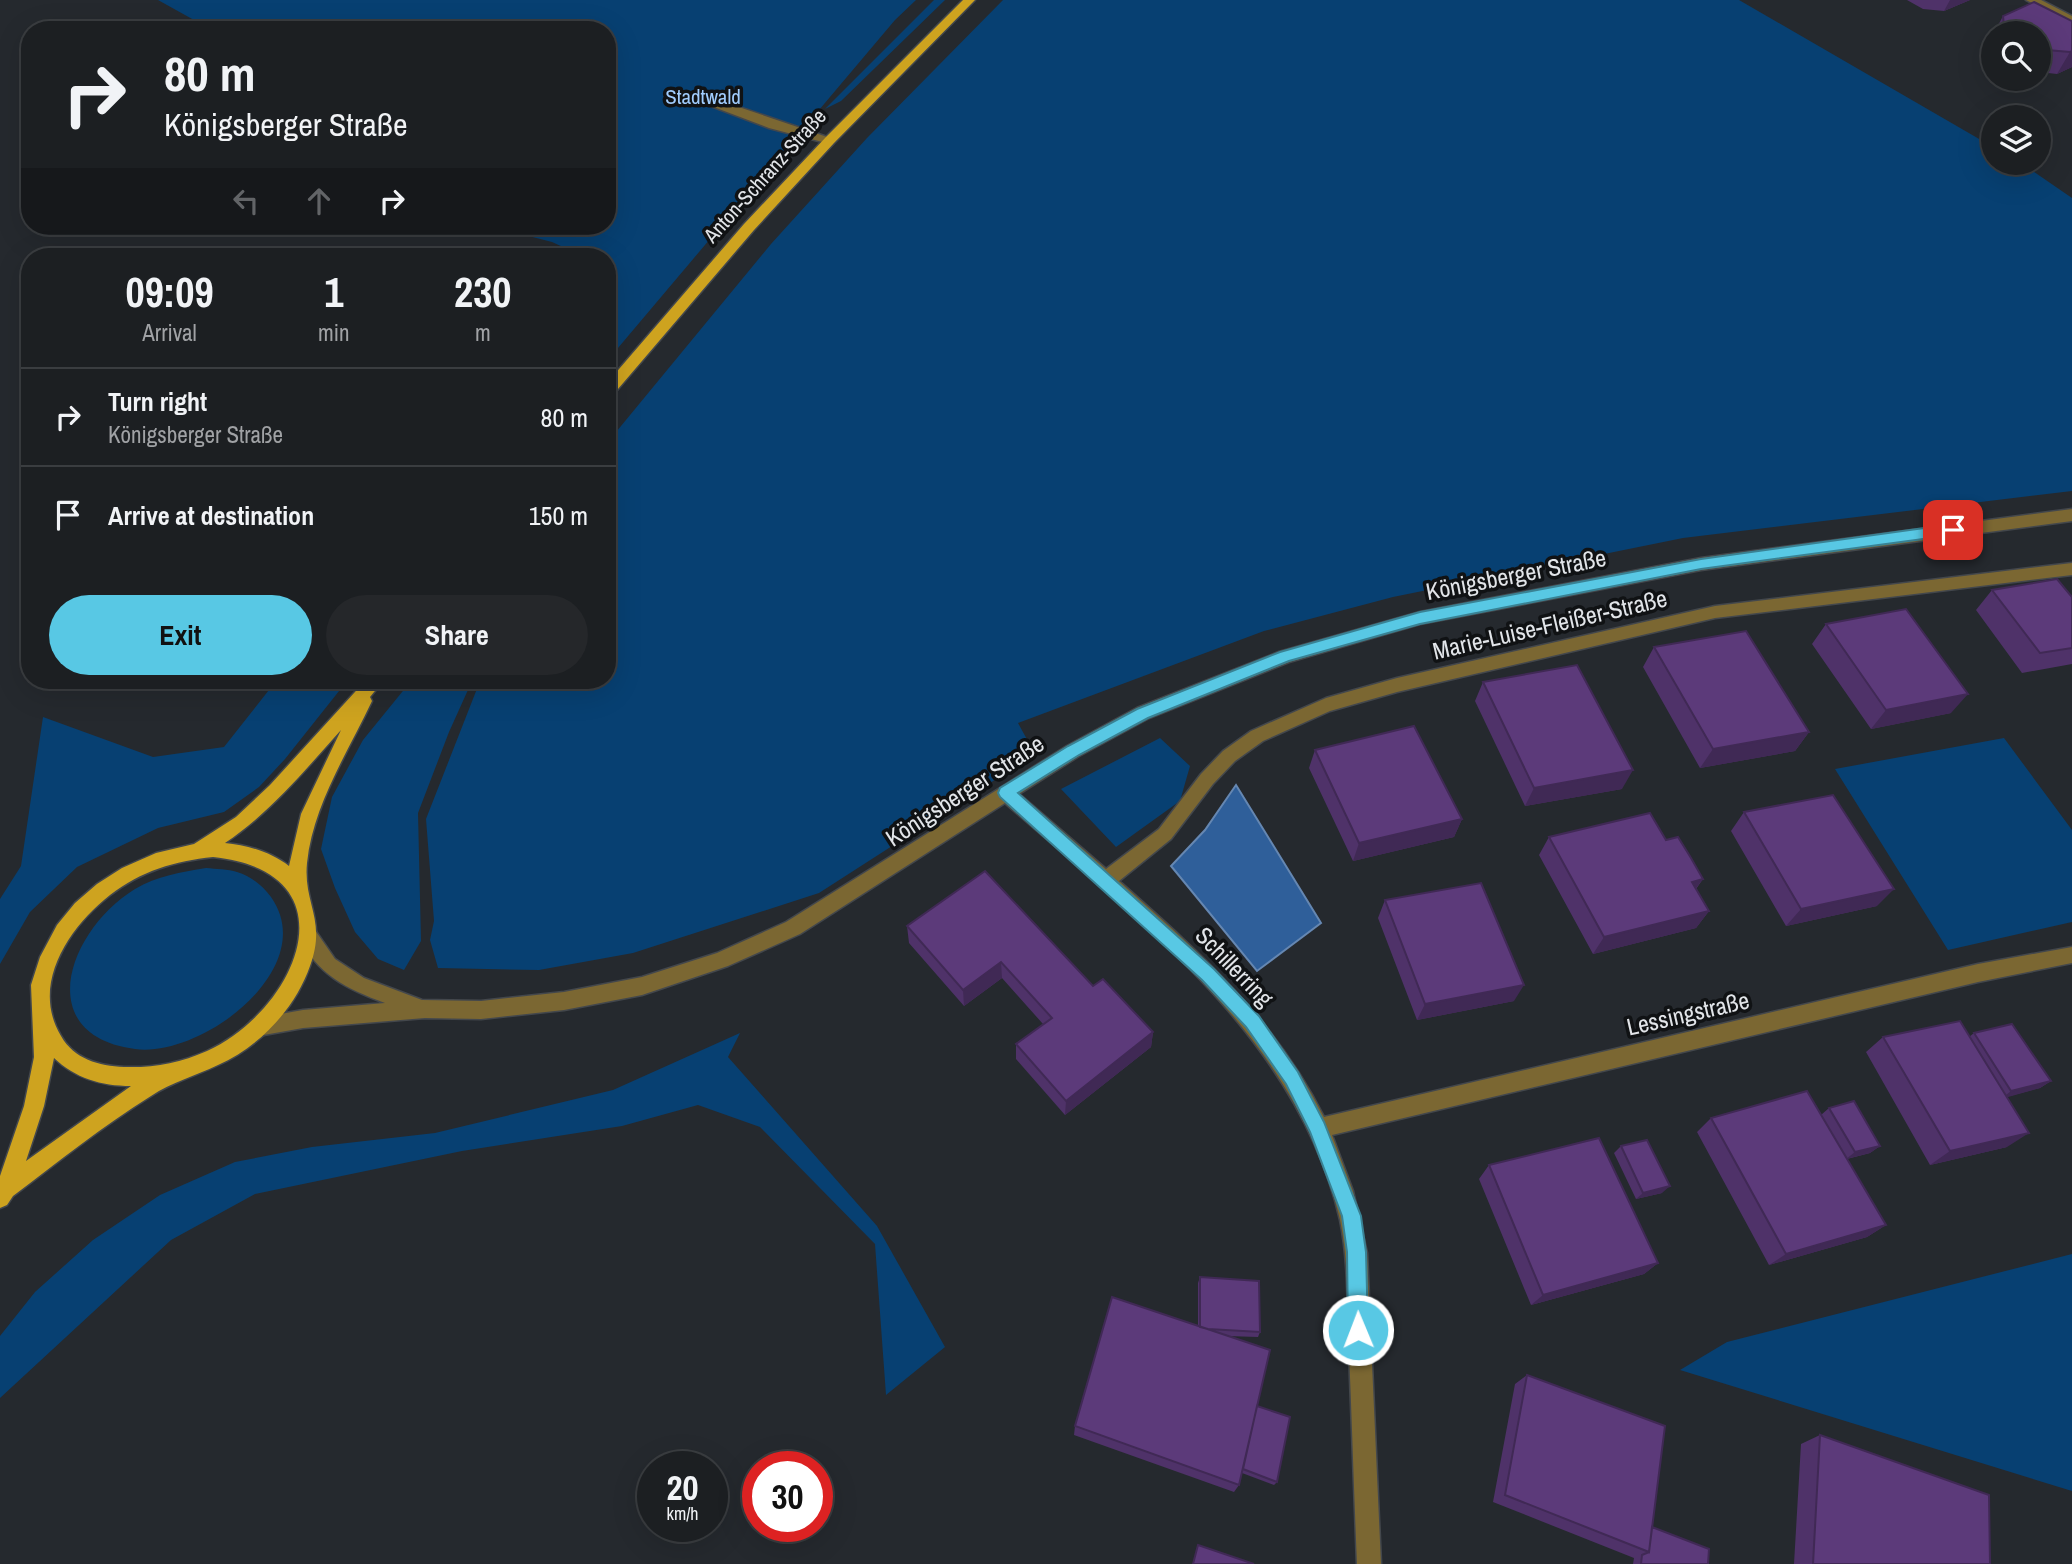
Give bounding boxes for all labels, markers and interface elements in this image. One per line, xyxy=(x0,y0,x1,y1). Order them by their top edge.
map controls xyxy=(1981,21,2051,175)
button: search xyxy=(1981,21,2051,91)
text: 80 m xyxy=(164,40,256,106)
icon: right xyxy=(49,49,140,140)
park label: Stadtwald xyxy=(665,82,741,111)
street label: Anton-Schranz-Straße xyxy=(696,102,833,250)
text: Königsberger Straße xyxy=(164,103,408,146)
button: layers xyxy=(1981,105,2051,175)
icon: left xyxy=(227,182,265,220)
icon: ahead xyxy=(300,182,338,220)
icon: right xyxy=(373,182,411,220)
text: 09:09 xyxy=(126,264,214,320)
text: 1 xyxy=(324,264,343,320)
text: 230 xyxy=(454,264,512,320)
text: Arrival xyxy=(142,317,197,348)
text: min xyxy=(318,317,350,348)
text: m xyxy=(475,317,491,348)
text: Turn right xyxy=(108,384,207,419)
icon: right xyxy=(49,398,87,436)
text: 80 m xyxy=(541,400,588,435)
text: Königsberger Straße xyxy=(108,419,283,450)
icon: arrive xyxy=(49,496,87,534)
text: Arrive at destination xyxy=(108,498,314,533)
text: 150 m xyxy=(529,498,588,533)
pin xyxy=(1923,500,1983,560)
icon: arrive xyxy=(1934,511,1972,549)
street label: Königsberger Straße xyxy=(1423,541,1609,607)
street label: Marie-Luise-Fleißer-Straße xyxy=(1429,581,1670,667)
button: Exit xyxy=(49,595,312,675)
button: Share xyxy=(326,595,588,675)
street label: Königsberger Straße xyxy=(879,727,1050,853)
street label: Schillerring xyxy=(1189,919,1281,1013)
street label: Lessingstraße xyxy=(1623,983,1752,1043)
position arrow xyxy=(1321,1293,1395,1367)
speed limit sign: 30 xyxy=(742,1451,833,1542)
text: 20 xyxy=(667,1464,698,1511)
text: km/h xyxy=(667,1501,699,1526)

